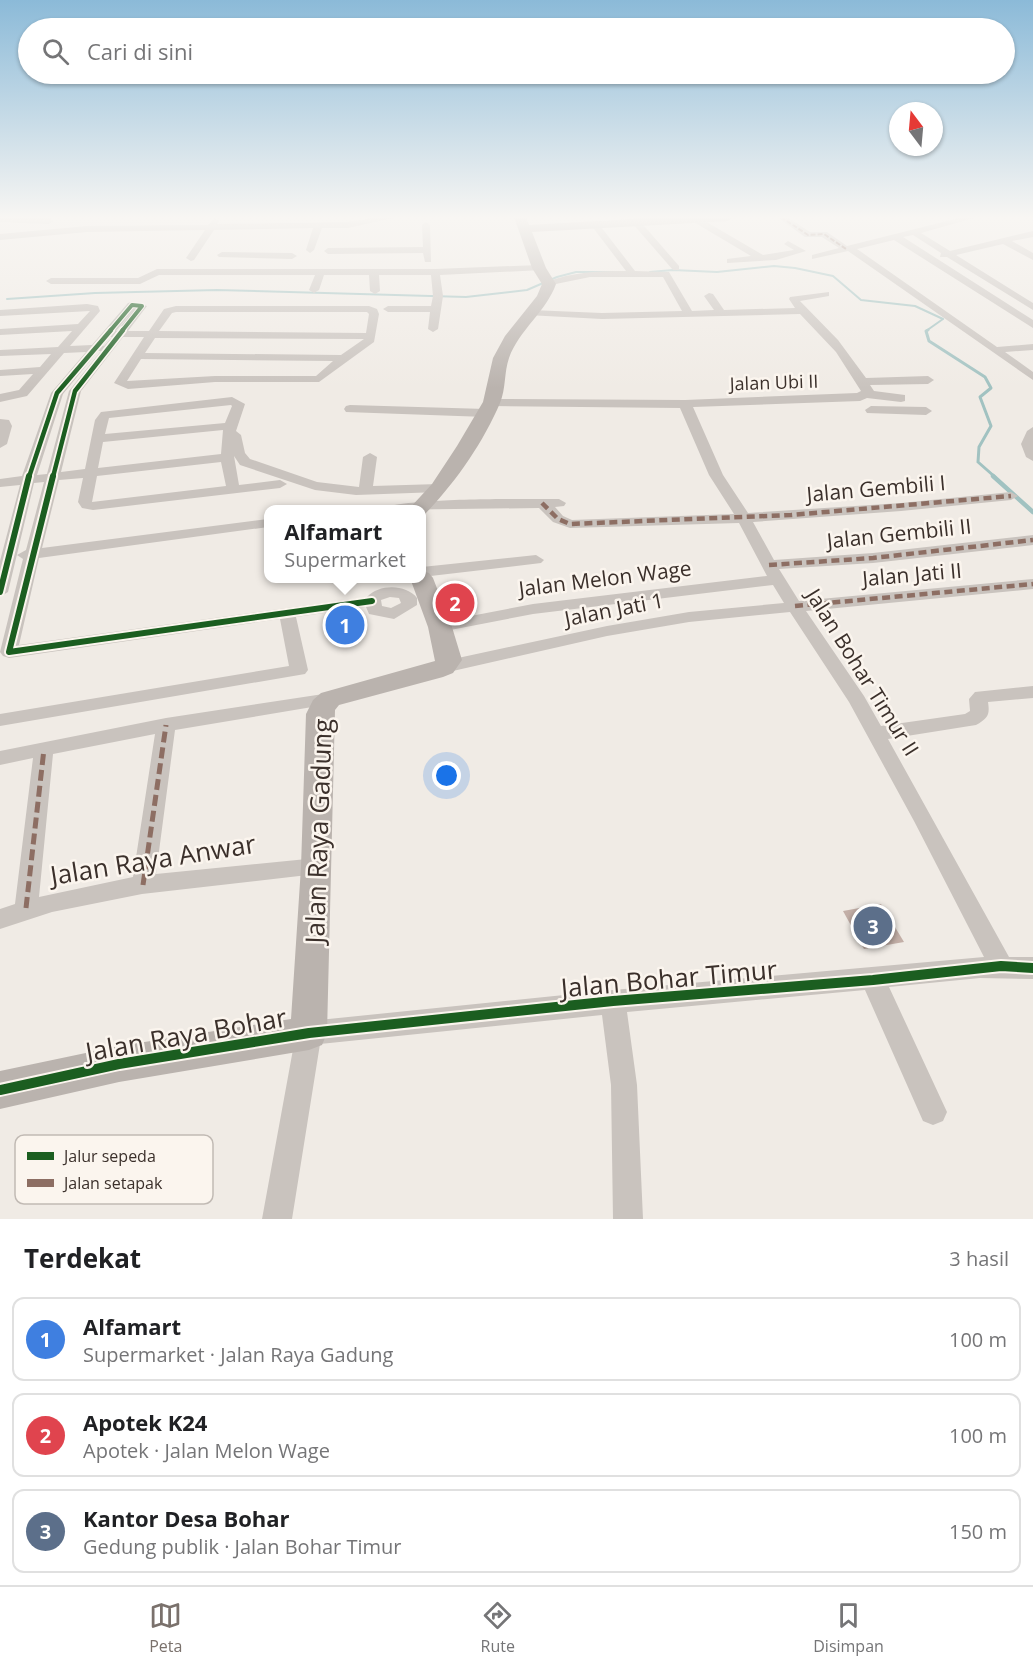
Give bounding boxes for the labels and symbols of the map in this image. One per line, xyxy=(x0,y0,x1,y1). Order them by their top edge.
north arrow xyxy=(889,102,943,156)
street label: Jalan Ubi II xyxy=(727,368,819,396)
street label: Jalan Gembili I xyxy=(803,468,947,508)
street label: Jalan Gembili II xyxy=(823,511,973,555)
street label: Jalan Melon Wage xyxy=(515,554,693,603)
street label: Jalan Jati II xyxy=(859,556,963,592)
pin: 2 xyxy=(436,580,474,626)
street label: Jalan Bohar Timur II xyxy=(799,581,926,761)
street label: Jalan Jati 1 xyxy=(560,586,666,633)
pin: 1 xyxy=(326,602,364,648)
street label: Jalan Raya Gadung xyxy=(296,718,340,947)
your location xyxy=(432,761,461,790)
street label: Jalan Raya Anwar xyxy=(45,825,259,893)
pin: 3 xyxy=(854,904,892,948)
street label: Jalan Bohar Timur xyxy=(556,951,779,1006)
street label: Jalan Raya Bohar xyxy=(80,999,290,1070)
legend xyxy=(15,1135,213,1204)
text: Jalur sepeda xyxy=(62,1145,156,1167)
text: Jalan setapak xyxy=(62,1172,163,1194)

